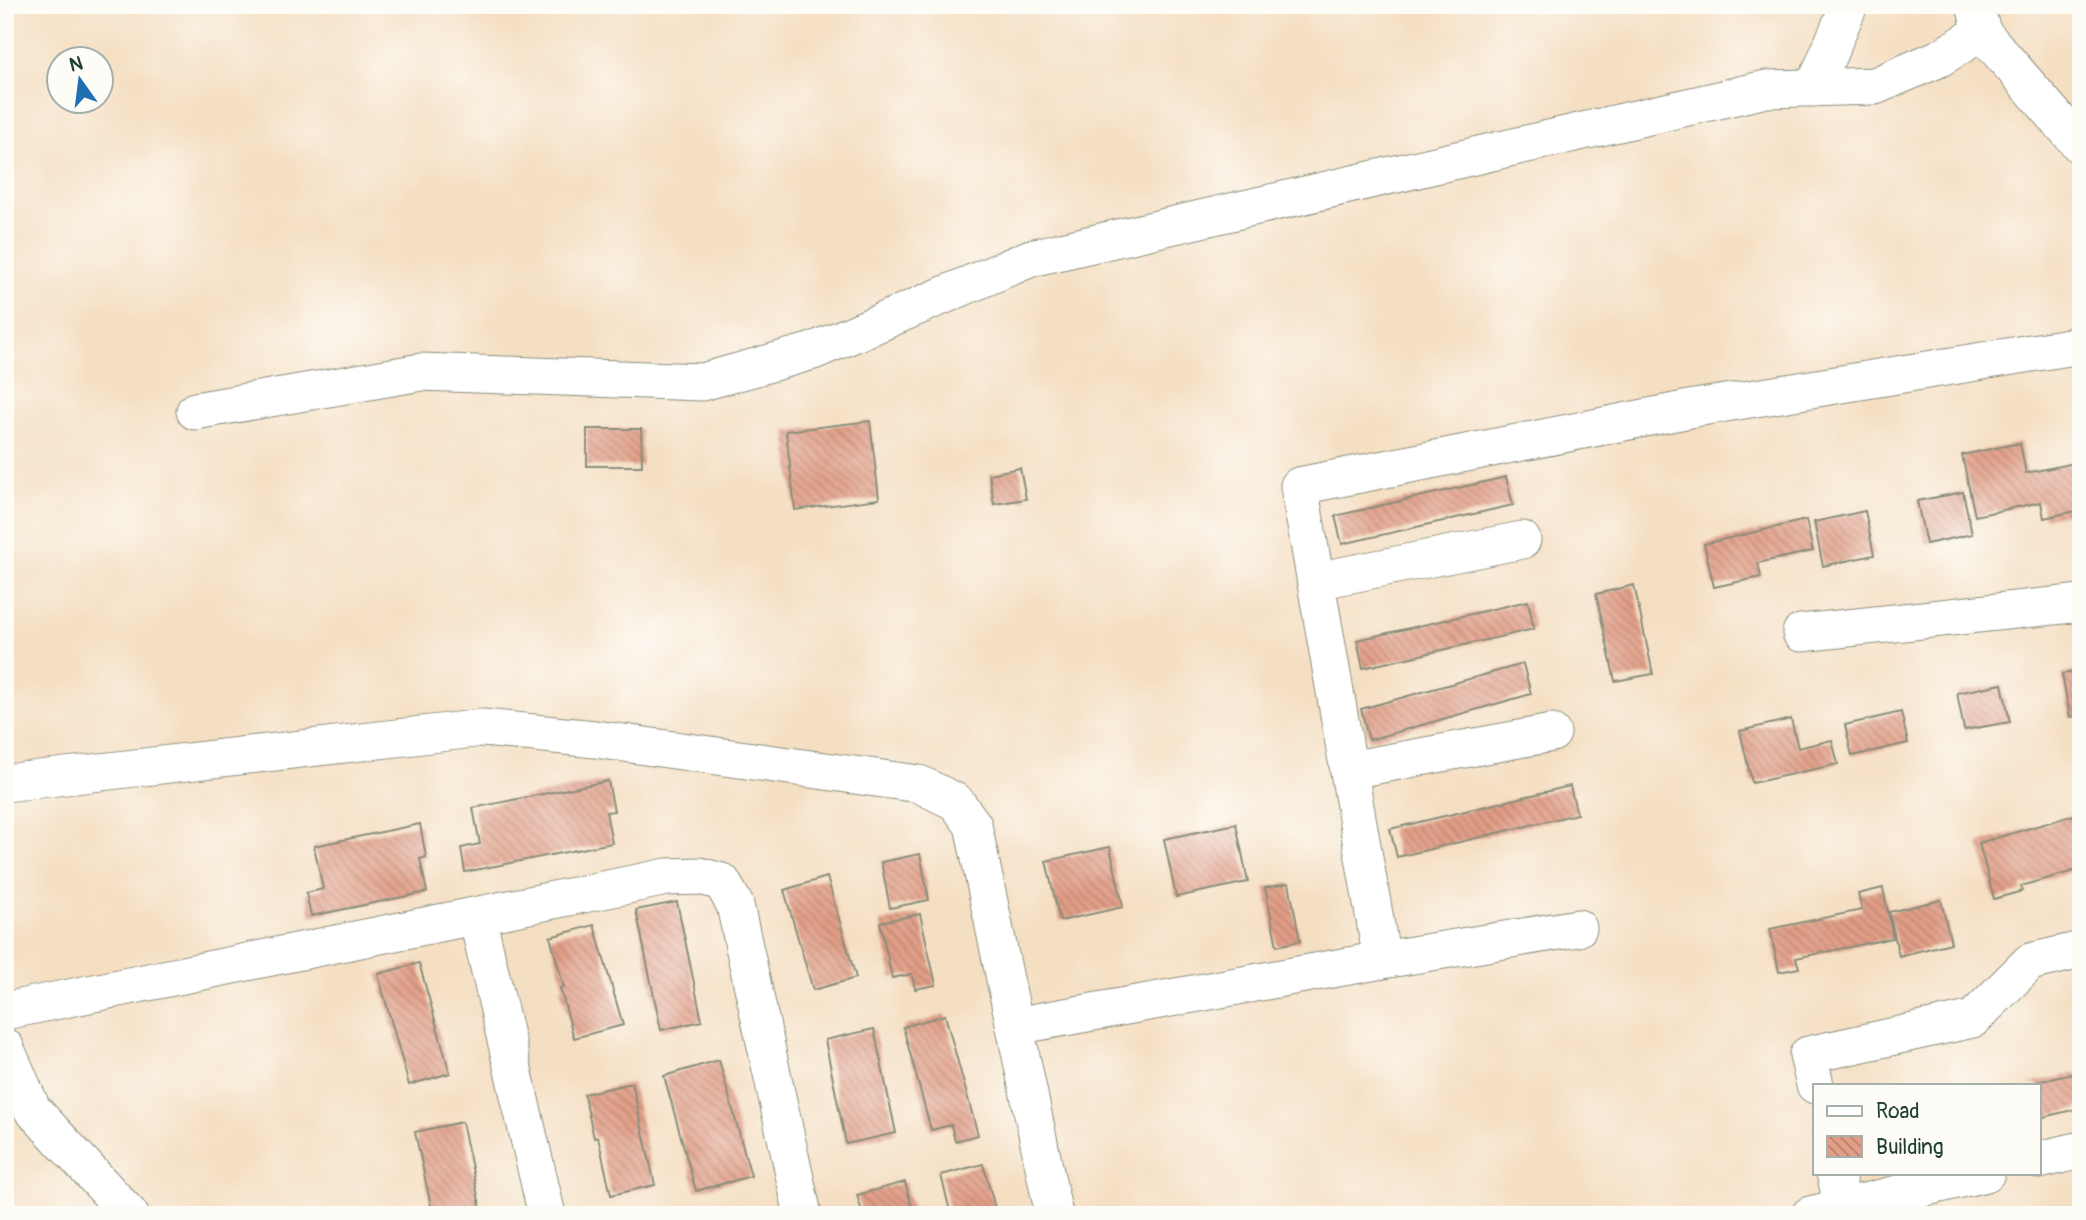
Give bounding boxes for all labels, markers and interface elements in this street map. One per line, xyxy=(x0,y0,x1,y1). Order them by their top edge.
north arrow xyxy=(46,46,116,116)
text: N xyxy=(67,51,85,78)
legend xyxy=(1813,1084,2040,1174)
text: Road xyxy=(1876,1098,1920,1125)
text: Building xyxy=(1876,1134,1943,1161)

